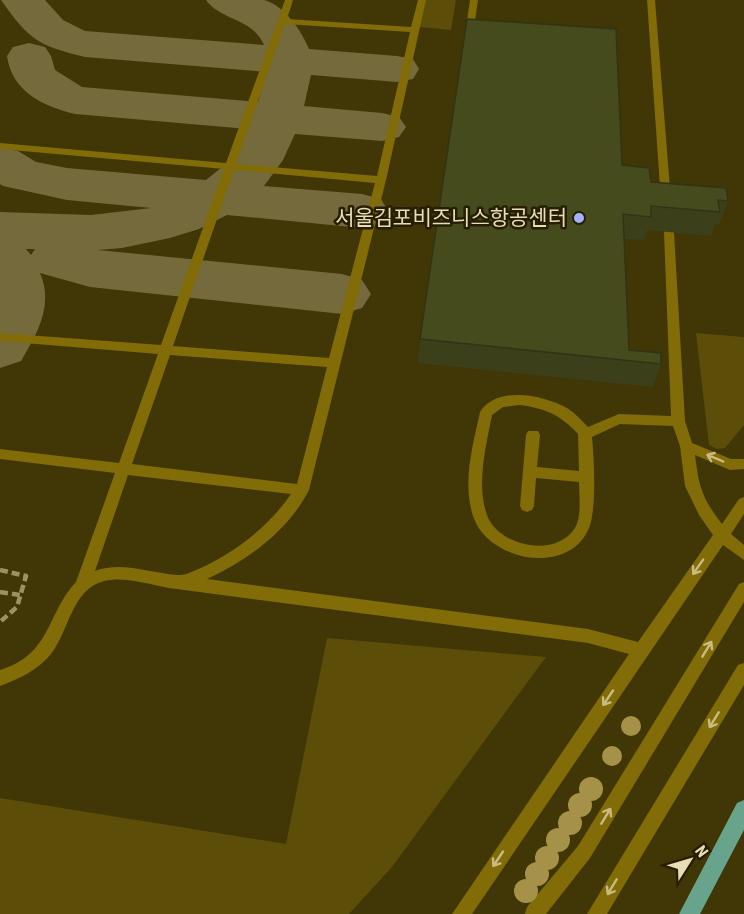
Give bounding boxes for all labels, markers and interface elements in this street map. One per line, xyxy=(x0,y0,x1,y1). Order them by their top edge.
place label: 서울김포비즈니스항공센터 xyxy=(335,206,567,230)
marker: 서울김포비즈니스항공센터 xyxy=(572,211,586,225)
one-way arrow xyxy=(706,452,724,463)
one-way arrow xyxy=(692,559,704,575)
one-way arrow xyxy=(702,641,714,658)
one-way arrow xyxy=(602,689,614,706)
one-way arrow xyxy=(707,711,719,728)
one-way arrow xyxy=(600,808,612,825)
north arrow xyxy=(660,830,720,890)
text: N xyxy=(691,842,712,861)
one-way arrow xyxy=(492,851,505,868)
one-way arrow xyxy=(606,878,618,895)

